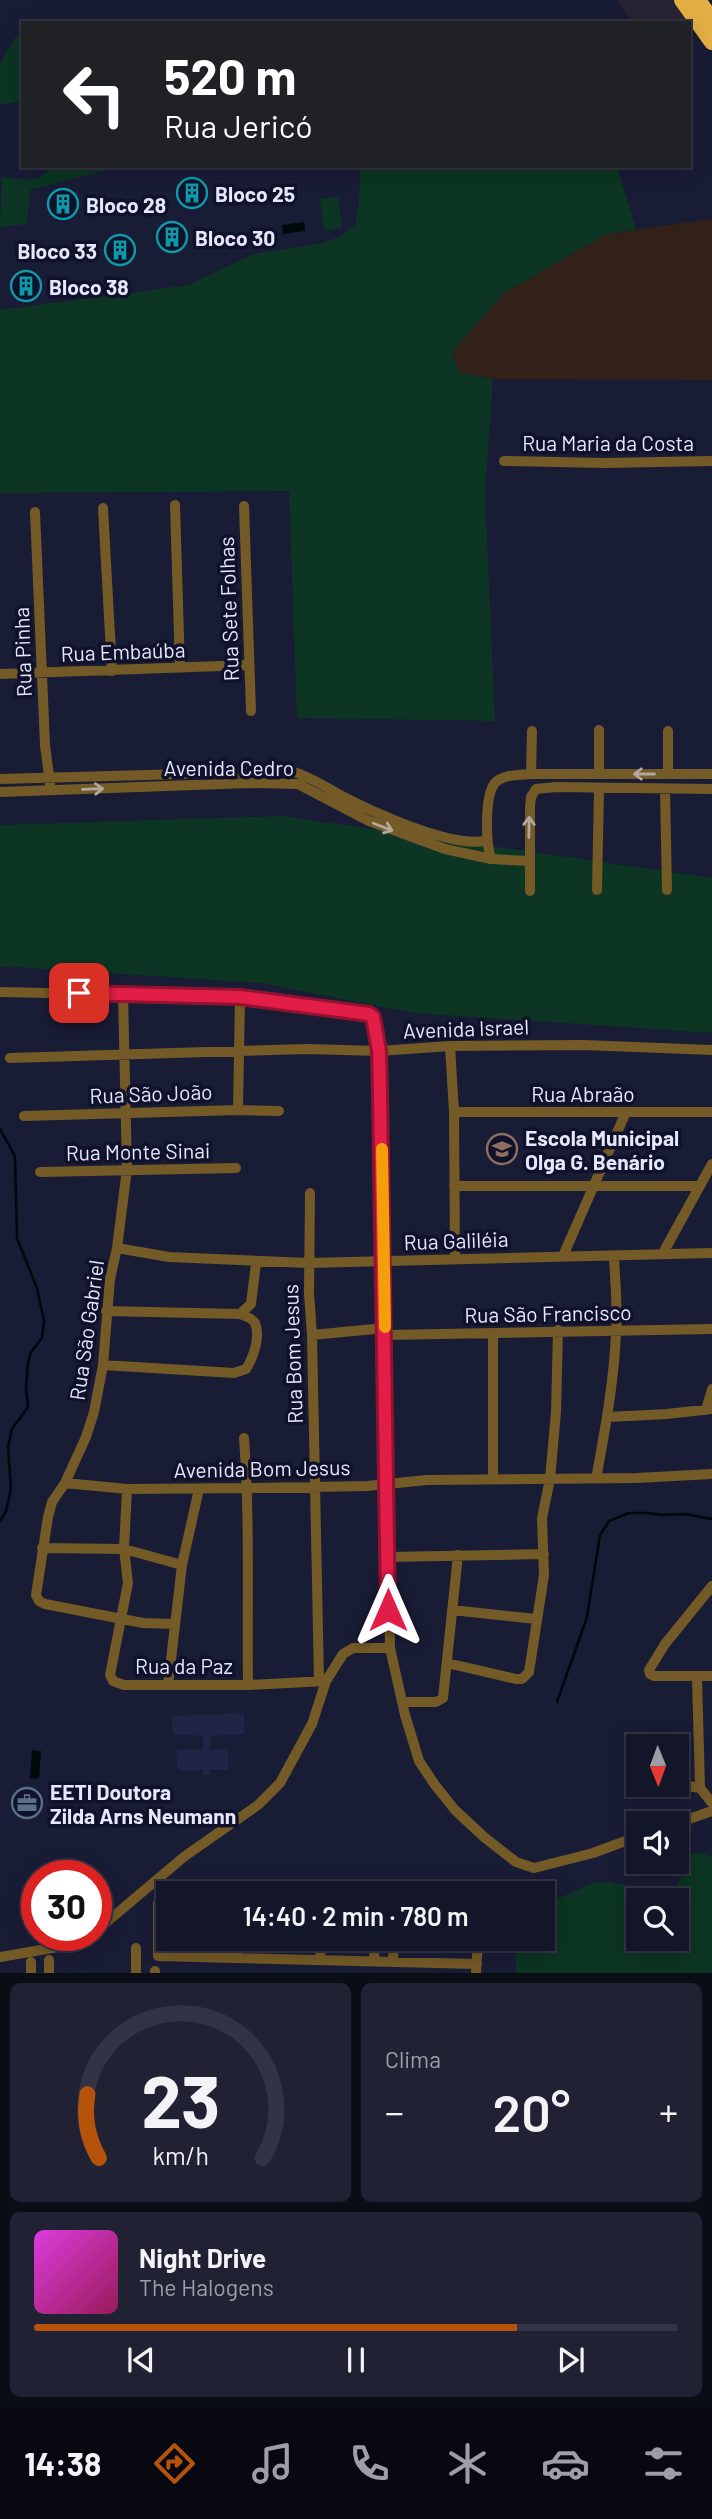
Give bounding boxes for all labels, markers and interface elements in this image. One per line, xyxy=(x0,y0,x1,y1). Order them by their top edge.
text: 520 m xyxy=(164,46,297,105)
icon: left xyxy=(49,49,140,140)
text: Rua Jericó xyxy=(164,106,313,144)
building icon: Bloco 25 xyxy=(175,176,209,210)
place label: Bloco 25 xyxy=(215,181,295,206)
building icon: Bloco 28 xyxy=(46,187,80,221)
place label: Bloco 28 xyxy=(86,192,166,217)
building icon: Bloco 30 xyxy=(155,220,189,254)
place label: Bloco 30 xyxy=(195,225,275,250)
building icon: Bloco 33 xyxy=(103,233,137,267)
place label: Bloco 33 xyxy=(17,238,97,263)
building icon: Bloco 38 xyxy=(9,269,43,303)
place label: Bloco 38 xyxy=(49,274,129,299)
street label: Rua Maria da Costa xyxy=(522,430,694,455)
street label: Rua Sete Folhas xyxy=(213,536,243,682)
street label: Rua Pinha xyxy=(8,606,36,698)
street label: Rua Embaúba xyxy=(60,636,186,666)
street label: Avenida Cedro xyxy=(164,755,294,780)
one-way arrow xyxy=(633,767,656,781)
one-way arrow xyxy=(81,782,104,795)
one-way arrow xyxy=(523,815,536,838)
one-way arrow xyxy=(372,822,394,834)
pin xyxy=(49,963,109,1023)
icon: arrive xyxy=(60,974,98,1012)
street label: Avenida Israel xyxy=(403,1013,529,1043)
street label: Rua São João xyxy=(89,1078,213,1108)
street label: Rua Abraão xyxy=(531,1081,635,1106)
place label: Escola Municipal Olga G. Benário xyxy=(525,1125,679,1174)
school or university icon: Escola Municipal Olga G. Benário xyxy=(485,1132,519,1166)
street label: Rua Monte Sinai xyxy=(66,1137,210,1165)
street label: Rua Galiléia xyxy=(403,1226,509,1254)
street label: Rua São Gabriel xyxy=(64,1258,108,1402)
street label: Rua Bom Jesus xyxy=(277,1284,307,1424)
street label: Rua São Francisco xyxy=(464,1299,632,1327)
street label: Avenida Bom Jesus xyxy=(173,1454,351,1482)
position arrow xyxy=(351,1573,425,1647)
street label: Rua da Paz xyxy=(135,1653,233,1678)
north arrow xyxy=(626,1734,690,1797)
map controls xyxy=(626,1734,689,1951)
place label: EETI Doutora Zilda Arns Neumann xyxy=(50,1779,236,1828)
office icon: EETI Doutora Zilda Arns Neumann xyxy=(10,1786,44,1820)
button: sound xyxy=(626,1811,689,1874)
speed limit sign: 30 xyxy=(21,1860,112,1951)
button: search xyxy=(626,1888,689,1951)
text: 14:40 · 2 min · 780 m xyxy=(242,1900,469,1931)
text: Clima xyxy=(385,2045,441,2073)
text: 23 xyxy=(141,2056,220,2144)
text: 20° xyxy=(493,2080,570,2142)
text: − xyxy=(385,2088,404,2134)
text: + xyxy=(659,2088,678,2134)
text: km/h xyxy=(152,2140,209,2170)
text: Night Drive xyxy=(139,2242,266,2273)
text: The Halogens xyxy=(139,2273,274,2301)
icon: previous xyxy=(122,2341,160,2379)
icon: pause xyxy=(337,2341,375,2379)
icon: next xyxy=(552,2341,590,2379)
icon: directions xyxy=(150,2439,199,2488)
icon: music xyxy=(248,2439,297,2488)
icon: phone xyxy=(345,2439,394,2488)
icon: climate xyxy=(443,2439,492,2488)
icon: car xyxy=(541,2439,590,2488)
icon: filters xyxy=(639,2439,688,2488)
text: 14:38 xyxy=(24,2444,101,2482)

